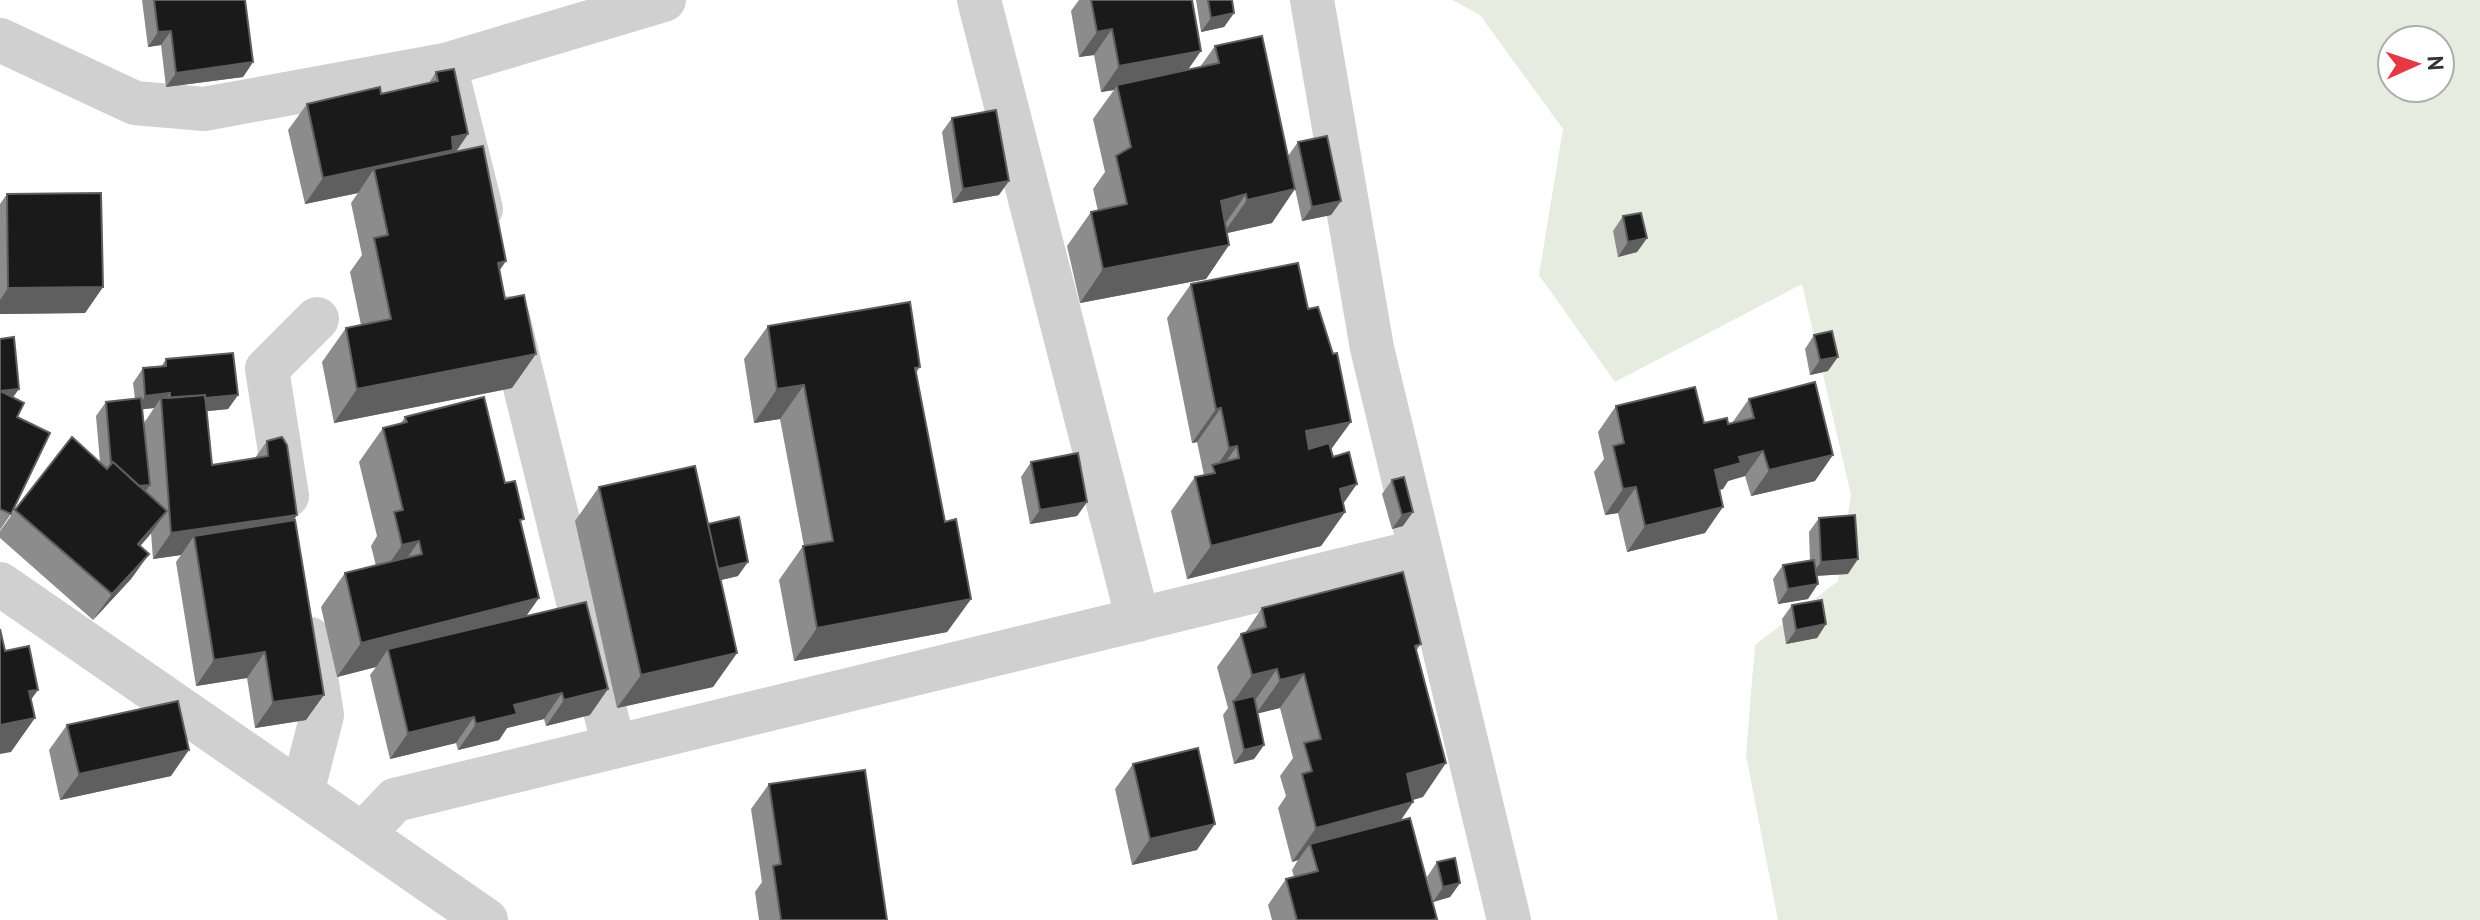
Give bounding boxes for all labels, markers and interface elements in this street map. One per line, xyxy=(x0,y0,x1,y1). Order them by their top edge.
north arrow xyxy=(2376,24,2456,104)
text: N xyxy=(2422,55,2450,71)

